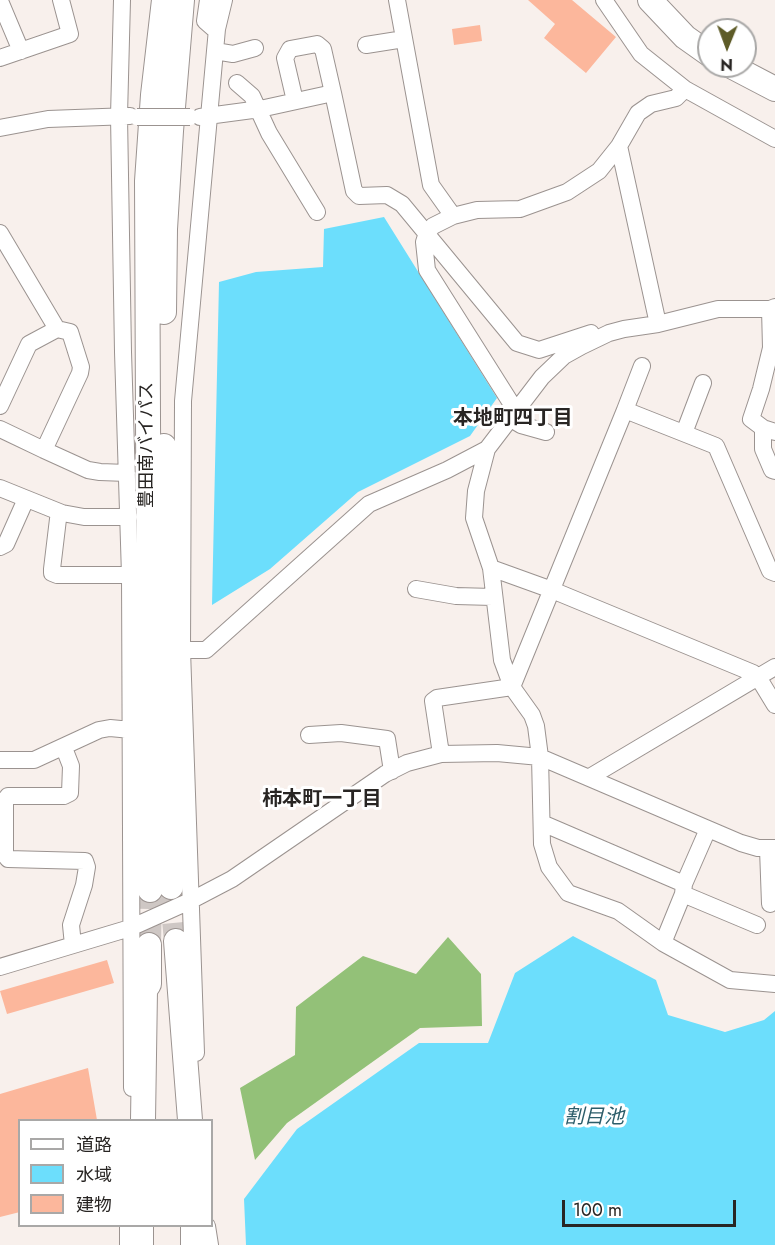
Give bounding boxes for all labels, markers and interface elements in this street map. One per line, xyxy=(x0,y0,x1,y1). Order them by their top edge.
north arrow xyxy=(697,18,757,78)
text: N xyxy=(720,53,733,76)
street label: 豊田南バイパス xyxy=(137,382,159,508)
district label: 本地町四丁目 xyxy=(453,407,573,431)
district label: 柿本町一丁目 xyxy=(262,788,382,812)
water label: 割目池 xyxy=(564,1106,624,1130)
legend xyxy=(18,1119,213,1227)
text: 道路 xyxy=(76,1132,112,1158)
text: 水域 xyxy=(76,1162,112,1188)
scale bar xyxy=(565,1188,739,1226)
text: 建物 xyxy=(76,1192,112,1218)
text: 100 m xyxy=(573,1197,622,1223)

